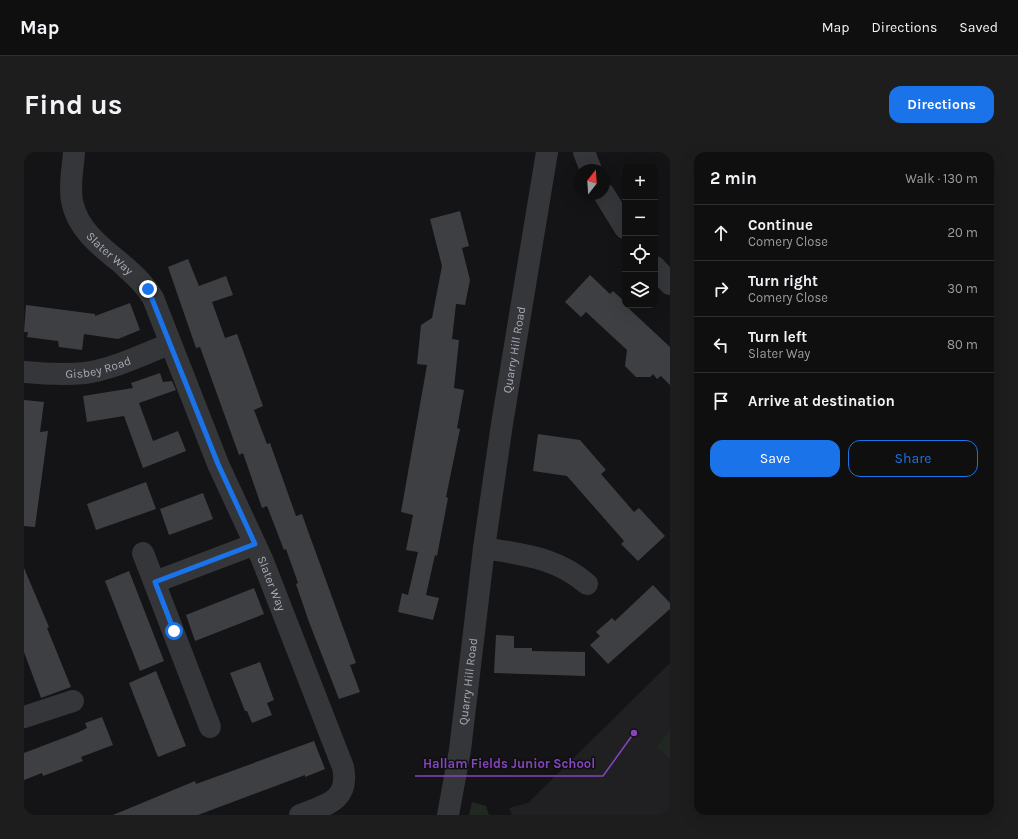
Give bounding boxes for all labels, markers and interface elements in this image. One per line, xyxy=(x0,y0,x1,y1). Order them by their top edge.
text: Map xyxy=(20,17,59,39)
text: Map xyxy=(822,19,850,36)
text: Directions xyxy=(872,19,937,36)
text: Saved xyxy=(959,19,998,36)
button: Directions xyxy=(889,86,994,123)
text: Find us xyxy=(24,88,123,121)
north arrow xyxy=(574,164,610,200)
map controls xyxy=(622,164,658,308)
button: + xyxy=(622,164,658,200)
text: 2 min xyxy=(710,168,757,188)
text: Walk · 130 m xyxy=(905,171,978,186)
button: − xyxy=(622,200,658,236)
text: Continue xyxy=(748,216,813,234)
icon: ahead xyxy=(710,222,732,244)
text: 20 m xyxy=(948,225,978,240)
street label: Slater Way xyxy=(83,229,136,278)
text: Comery Close xyxy=(748,234,828,249)
button: locate xyxy=(622,236,658,272)
button: layers xyxy=(622,272,658,308)
text: Turn right xyxy=(748,272,818,290)
icon: right xyxy=(710,278,732,300)
route end xyxy=(139,280,157,298)
text: 30 m xyxy=(947,281,978,296)
text: Comery Close xyxy=(748,290,828,305)
street label: Quarry Hill Road xyxy=(500,305,528,394)
text: Turn left xyxy=(748,328,807,346)
icon: left xyxy=(710,334,732,356)
text: 80 m xyxy=(947,337,978,352)
text: Slater Way xyxy=(748,346,810,361)
street label: Gisbey Road xyxy=(65,353,133,381)
icon: arrive xyxy=(710,390,732,412)
text: Arrive at destination xyxy=(748,392,895,410)
button: Save xyxy=(710,440,840,477)
button: Share xyxy=(848,440,978,477)
street label: Slater Way xyxy=(255,554,289,613)
route start xyxy=(165,622,183,640)
street label: Quarry Hill Road xyxy=(456,637,480,726)
callout: Hallam Fields Junior School xyxy=(415,751,603,776)
text: Hallam Fields Junior School xyxy=(423,756,595,771)

